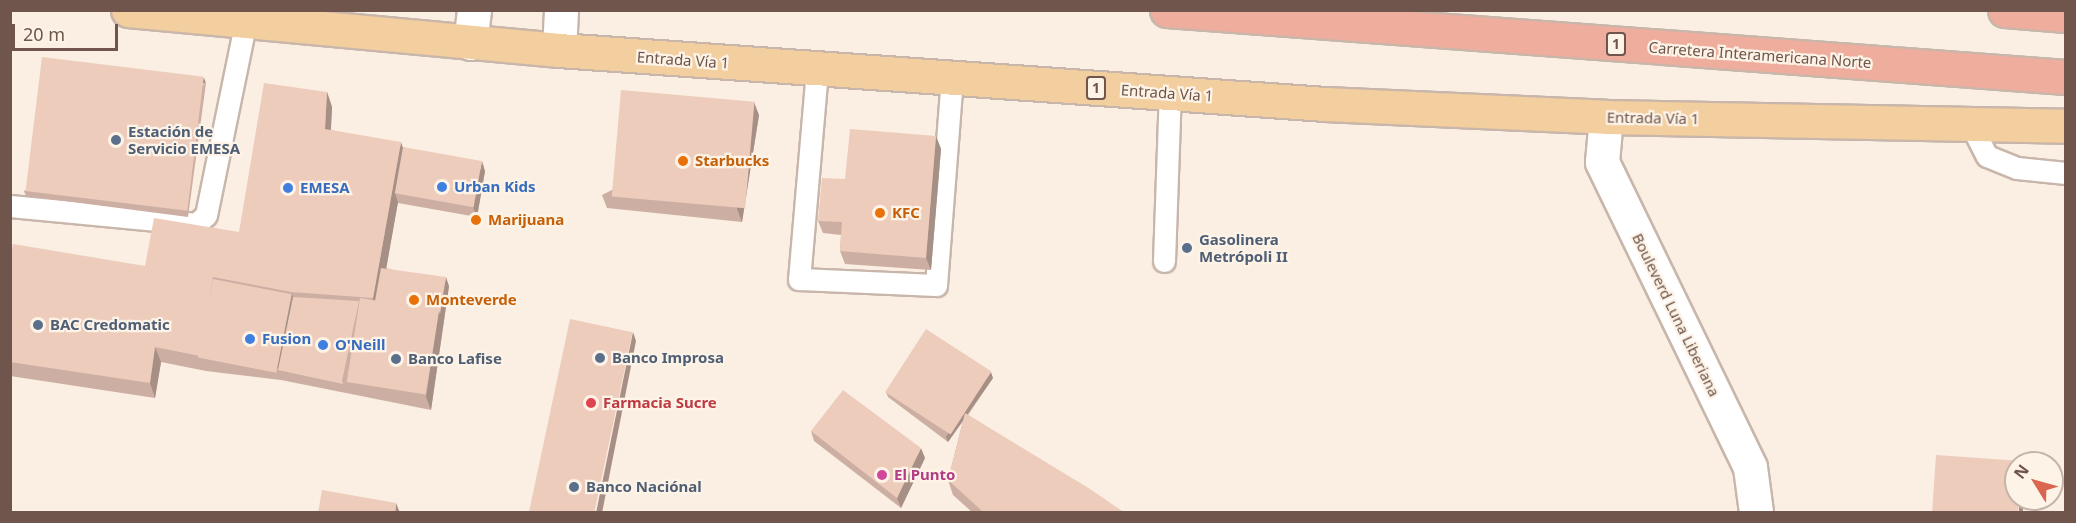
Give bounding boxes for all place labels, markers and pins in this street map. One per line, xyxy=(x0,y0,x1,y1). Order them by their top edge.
place label: Estación de Servicio EMESA xyxy=(128,122,240,157)
marker: Estación de Servicio EMESA xyxy=(109,133,123,147)
place label: Starbucks xyxy=(695,152,769,170)
marker: Starbucks xyxy=(676,154,690,168)
place label: Urban Kids xyxy=(454,178,536,196)
place label: EMESA xyxy=(300,179,350,197)
marker: Urban Kids xyxy=(435,180,449,194)
marker: EMESA xyxy=(281,181,295,195)
place label: KFC xyxy=(892,204,920,222)
marker: KFC xyxy=(873,206,887,220)
place label: Marijuana xyxy=(488,211,564,229)
marker: Marijuana xyxy=(469,213,483,227)
place label: Gasolinera Metrópoli II xyxy=(1199,230,1288,265)
marker: Gasolinera Metrópoli II xyxy=(1180,241,1194,255)
place label: Monteverde xyxy=(426,291,517,309)
marker: Monteverde xyxy=(407,293,421,307)
place label: BAC Credomatic xyxy=(50,316,170,334)
marker: BAC Credomatic xyxy=(31,318,45,332)
place label: Fusion xyxy=(262,330,311,348)
marker: Fusion xyxy=(243,332,257,346)
place label: O'Neill xyxy=(335,336,385,354)
marker: O'Neill xyxy=(316,338,330,352)
place label: Banco Improsa xyxy=(612,349,724,367)
place label: Banco Lafise xyxy=(408,350,502,368)
marker: Banco Improsa xyxy=(593,351,607,365)
marker: Banco Lafise xyxy=(389,352,403,366)
place label: Farmacia Sucre xyxy=(603,394,717,412)
marker: Farmacia Sucre xyxy=(584,396,598,410)
place label: El Punto xyxy=(894,466,955,484)
marker: El Punto xyxy=(875,468,889,482)
place label: Banco Naciónal xyxy=(586,478,702,496)
marker: Banco Naciónal xyxy=(567,480,581,494)

